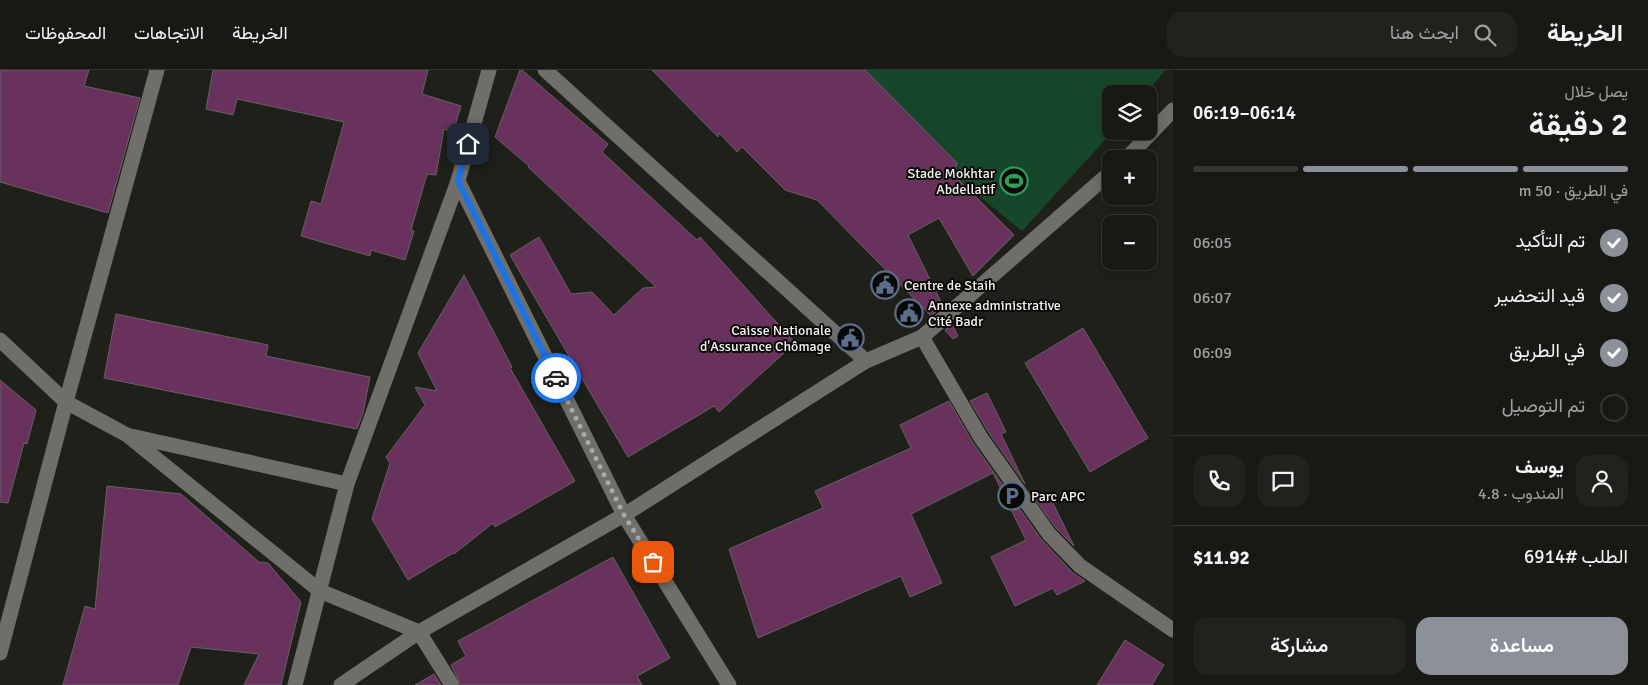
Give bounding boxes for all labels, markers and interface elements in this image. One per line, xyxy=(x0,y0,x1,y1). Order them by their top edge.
search box xyxy=(1167,12,1517,57)
text: الخريطة xyxy=(1547,18,1623,48)
text: ابحث هنا xyxy=(1390,21,1459,45)
icon: search xyxy=(1471,21,1499,49)
text: المحفوظات xyxy=(25,22,106,44)
text: الاتجاهات xyxy=(134,22,204,44)
text: الخريطة xyxy=(232,22,288,44)
text: يصل خلال xyxy=(1564,82,1628,102)
map controls xyxy=(1102,85,1157,270)
button: layers xyxy=(1102,85,1157,140)
text: 06:14–06:19 xyxy=(1193,101,1296,125)
text: 2 دقيقة xyxy=(1529,105,1628,144)
pin xyxy=(447,123,489,165)
icon: home xyxy=(454,130,482,158)
button: + xyxy=(1102,150,1157,205)
place label: Stade Mokhtar Abdellatif xyxy=(907,165,996,198)
sports icon: Stade Mokhtar Abdellatif xyxy=(999,166,1029,196)
text: في الطريق · 50 m xyxy=(1519,181,1628,201)
button: − xyxy=(1102,215,1157,270)
text: تم التأكيد xyxy=(1515,229,1585,253)
icon: check xyxy=(1600,229,1628,257)
text: 06:05 xyxy=(1193,233,1232,253)
public building icon: Centre de Staih xyxy=(870,270,900,300)
place label: Centre de Staih xyxy=(904,277,996,294)
text: قيد التحضير xyxy=(1494,284,1585,308)
icon: check xyxy=(1600,284,1628,312)
text: 06:07 xyxy=(1193,288,1232,308)
place label: Annexe administrative Cité Badr xyxy=(928,297,1061,330)
public building icon: Annexe administrative Cité Badr xyxy=(894,298,924,328)
place label: Caisse Nationale d'Assurance Chômage xyxy=(700,322,831,355)
public building icon: Caisse Nationale d'Assurance Chômage xyxy=(835,323,865,353)
text: في الطريق xyxy=(1509,339,1585,363)
icon: check xyxy=(1600,339,1628,367)
text: 06:09 xyxy=(1193,343,1232,363)
courier xyxy=(531,353,581,403)
icon: car xyxy=(542,364,570,392)
text: تم التوصيل xyxy=(1502,394,1585,418)
button: phone xyxy=(1193,455,1245,507)
button: chat xyxy=(1257,455,1309,507)
text: يوسف xyxy=(1515,455,1564,479)
button: person xyxy=(1576,455,1628,507)
parking icon: Parc APC xyxy=(997,481,1027,511)
text: المندوب · 4.8 xyxy=(1478,484,1564,504)
place label: Parc APC xyxy=(1031,488,1085,505)
pin xyxy=(632,541,674,583)
text: الطلب #6914 xyxy=(1524,545,1628,569)
text: $11.92 xyxy=(1193,546,1250,570)
icon: bag xyxy=(639,548,667,576)
button: مشاركة xyxy=(1193,617,1406,675)
button: مساعدة xyxy=(1416,617,1628,675)

